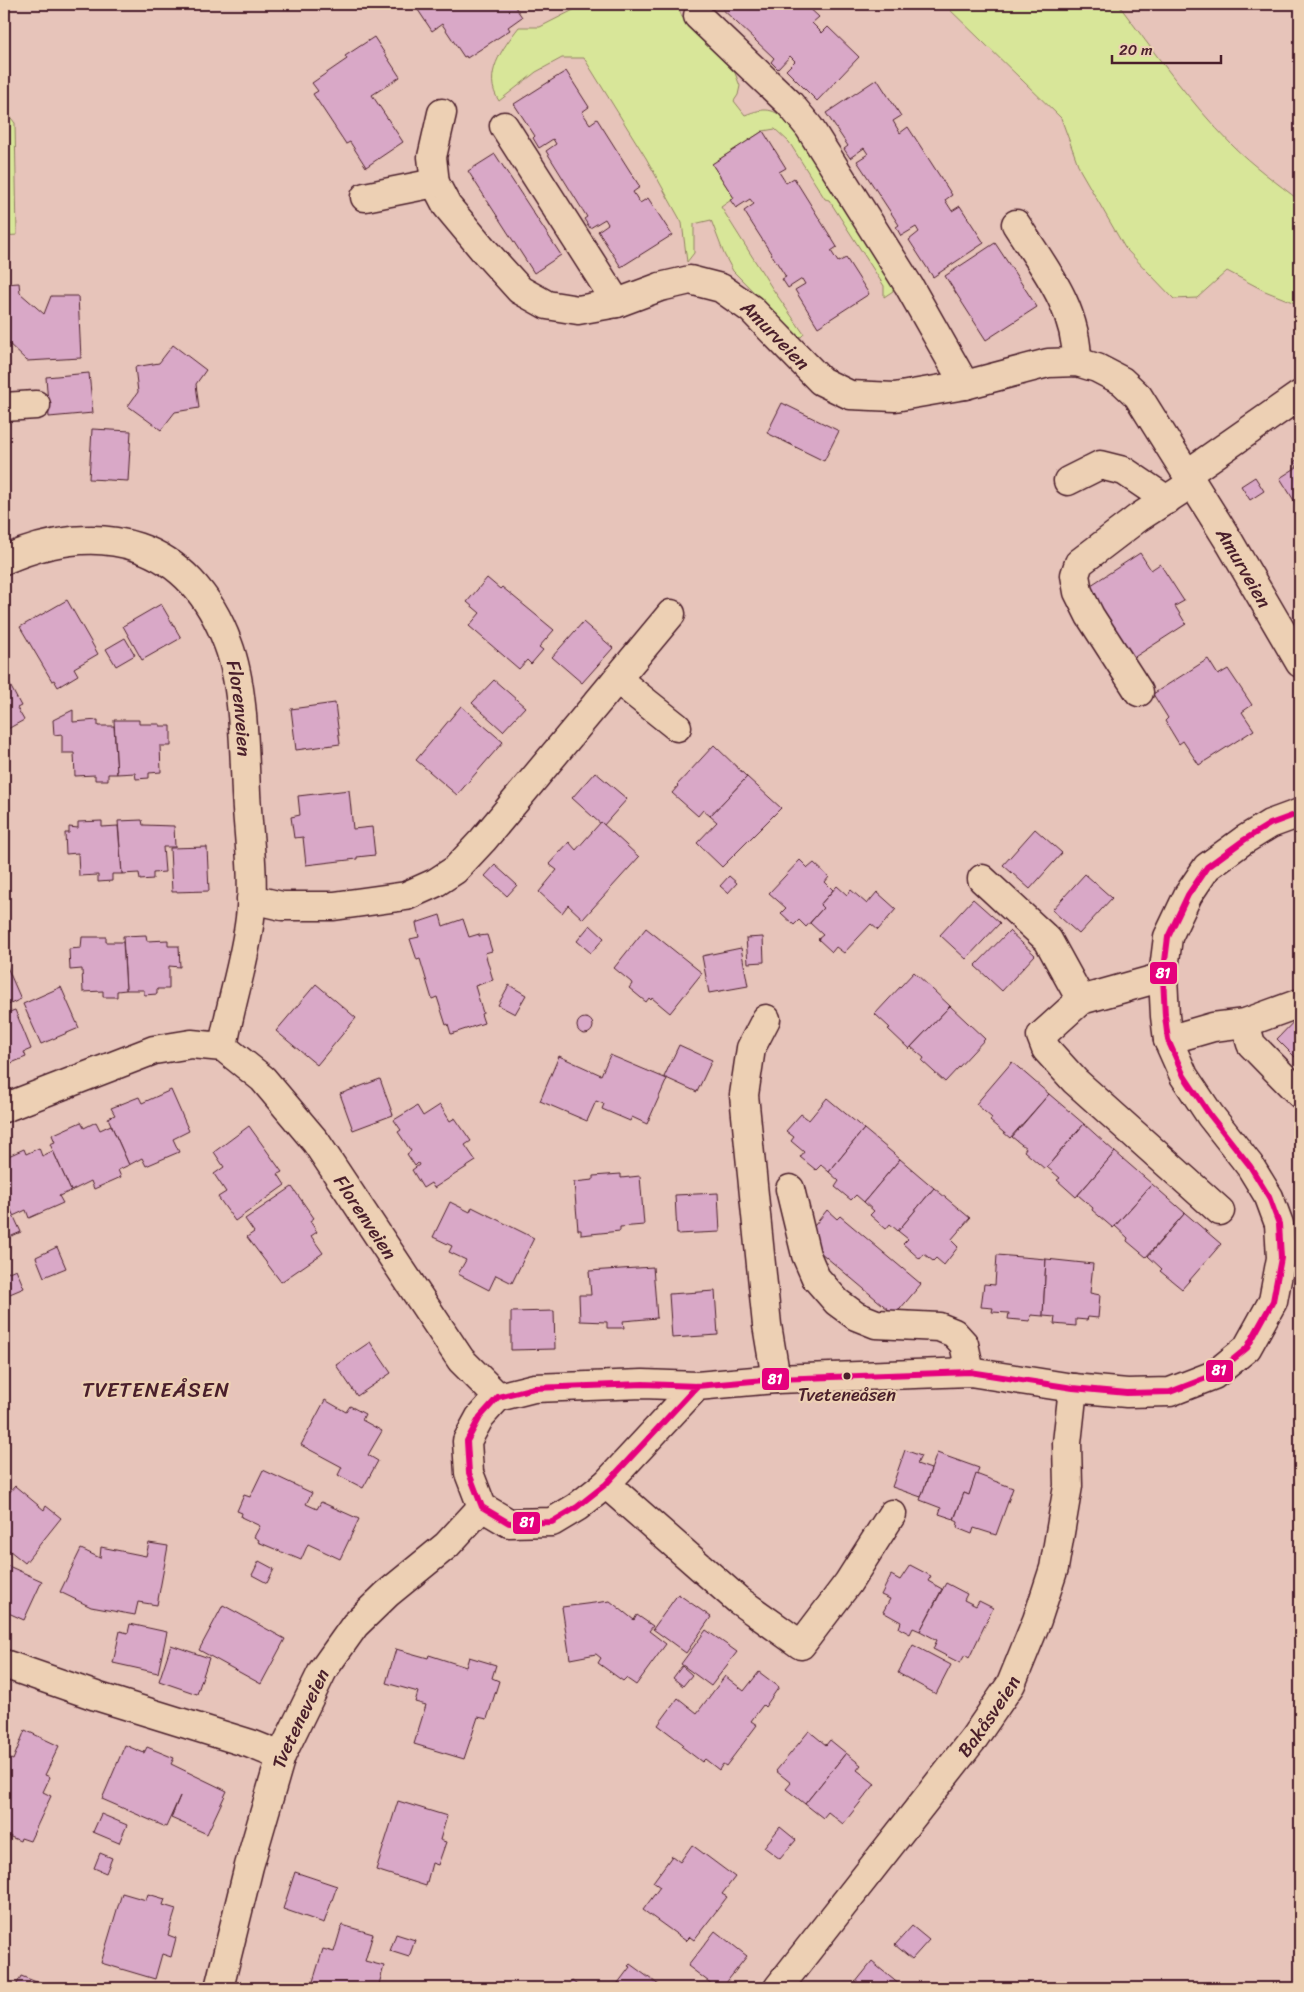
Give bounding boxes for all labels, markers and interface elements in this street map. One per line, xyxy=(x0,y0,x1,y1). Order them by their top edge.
scale bar xyxy=(1112,32,1220,64)
text: 20 m xyxy=(1119,37,1153,63)
street label: Amurveien xyxy=(733,290,818,378)
street label: Amurveien xyxy=(1206,520,1280,614)
street label: Florenveien xyxy=(217,657,261,757)
line badge: 81 xyxy=(1149,961,1178,985)
text: 81 xyxy=(1155,961,1170,986)
street label: Florenveien xyxy=(325,1168,406,1267)
text: 81 xyxy=(1211,1358,1226,1383)
line badge: 81 xyxy=(1205,1359,1234,1383)
line badge: 81 xyxy=(761,1367,790,1391)
text: 81 xyxy=(767,1367,782,1392)
district label: TVETENEÅSEN xyxy=(82,1371,230,1409)
marker: Tveteneåsen xyxy=(842,1371,852,1381)
place label: Tveteneåsen xyxy=(798,1379,896,1411)
text: 81 xyxy=(519,1510,534,1535)
line badge: 81 xyxy=(512,1511,541,1535)
street label: Tveteneveien xyxy=(262,1663,338,1773)
street label: Bakåsveien xyxy=(949,1671,1030,1765)

